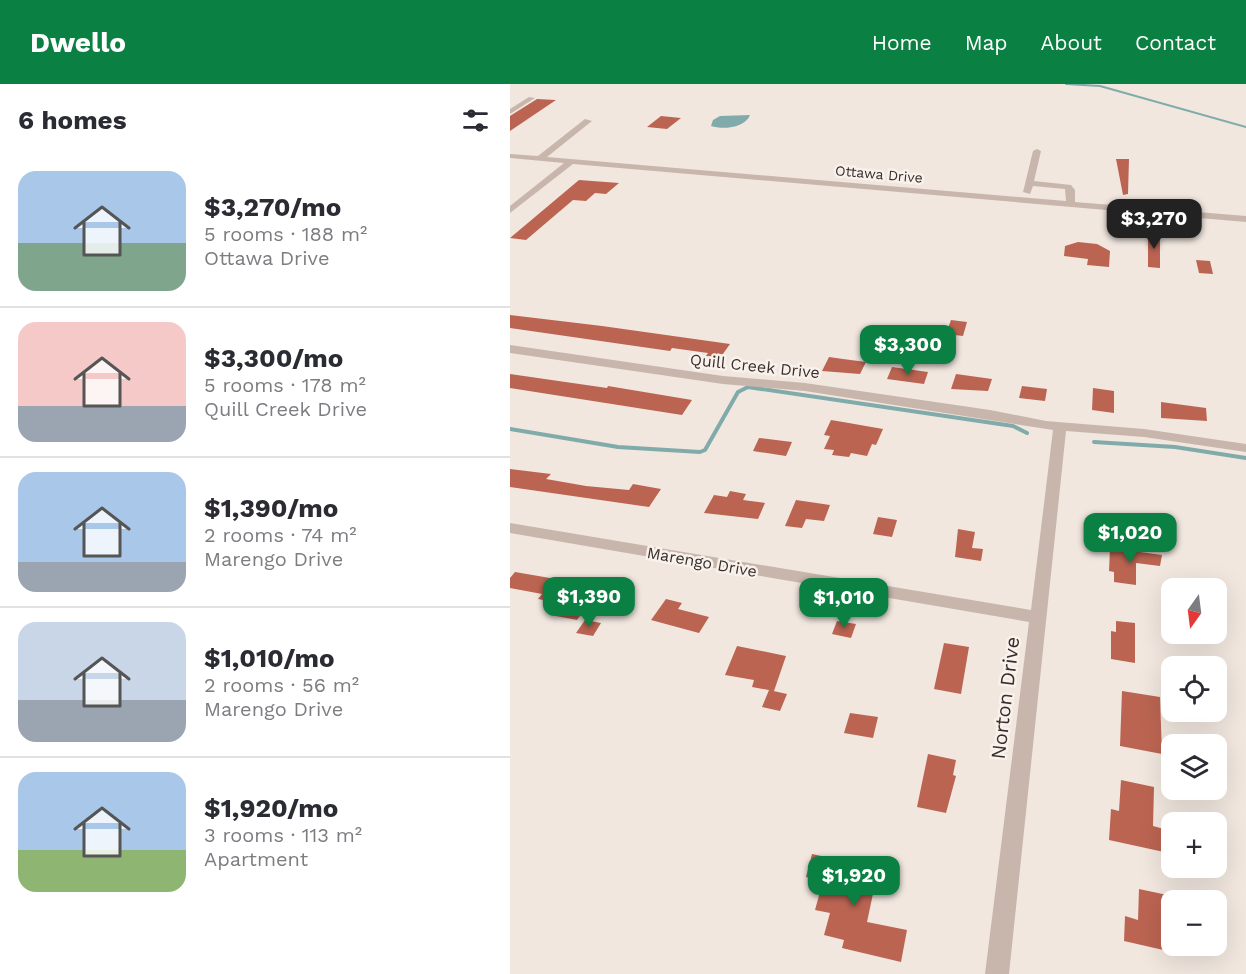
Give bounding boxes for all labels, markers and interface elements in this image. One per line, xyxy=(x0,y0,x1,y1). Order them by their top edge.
text: Dwello xyxy=(30,26,126,59)
text: Home xyxy=(872,30,932,55)
text: Map xyxy=(965,30,1008,55)
text: About xyxy=(1041,30,1102,55)
text: Contact xyxy=(1135,30,1216,55)
icon: filters xyxy=(459,104,492,137)
text: 6 homes xyxy=(18,105,127,135)
street label: Ottawa Drive xyxy=(835,162,923,186)
text: $3,270/mo xyxy=(204,192,341,222)
icon: home xyxy=(66,195,138,267)
pin: $3,270 xyxy=(1105,199,1203,250)
text: $3,270 xyxy=(1121,206,1187,230)
text: 5 rooms · 188 m² xyxy=(204,222,367,246)
text: Ottawa Drive xyxy=(204,246,329,270)
pin: $3,300 xyxy=(859,325,957,376)
text: $3,300 xyxy=(874,332,942,356)
text: $3,300/mo xyxy=(204,343,343,373)
icon: home xyxy=(66,346,138,418)
street label: Quill Creek Drive xyxy=(689,350,821,382)
text: 5 rooms · 178 m² xyxy=(204,373,366,397)
text: Quill Creek Drive xyxy=(204,397,367,421)
text: $1,390/mo xyxy=(204,493,338,523)
icon: home xyxy=(66,496,138,568)
pin: $1,020 xyxy=(1081,513,1179,564)
text: $1,020 xyxy=(1098,520,1162,544)
text: 2 rooms · 74 m² xyxy=(204,523,357,547)
street label: Marengo Drive xyxy=(645,543,759,581)
text: Marengo Drive xyxy=(204,547,343,571)
pin: $1,390 xyxy=(540,577,638,628)
pin: $1,010 xyxy=(795,578,893,629)
north arrow xyxy=(1161,578,1227,644)
map controls xyxy=(1161,578,1227,956)
text: $1,390 xyxy=(557,584,621,608)
text: $1,010 xyxy=(813,585,875,609)
street label: Norton Drive xyxy=(986,635,1024,761)
text: $1,010/mo xyxy=(204,643,335,673)
icon: home xyxy=(66,646,138,718)
button: locate xyxy=(1161,656,1227,722)
text: 2 rooms · 56 m² xyxy=(204,673,359,697)
text: Marengo Drive xyxy=(204,697,343,721)
button: layers xyxy=(1161,734,1227,800)
text: $1,920/mo xyxy=(204,793,338,823)
icon: home xyxy=(66,796,138,868)
button: + xyxy=(1161,812,1227,878)
text: 3 rooms · 113 m² xyxy=(204,823,362,847)
text: Apartment xyxy=(204,847,308,871)
pin: $1,920 xyxy=(805,856,903,907)
text: $1,920 xyxy=(822,863,886,887)
button: − xyxy=(1161,890,1227,956)

